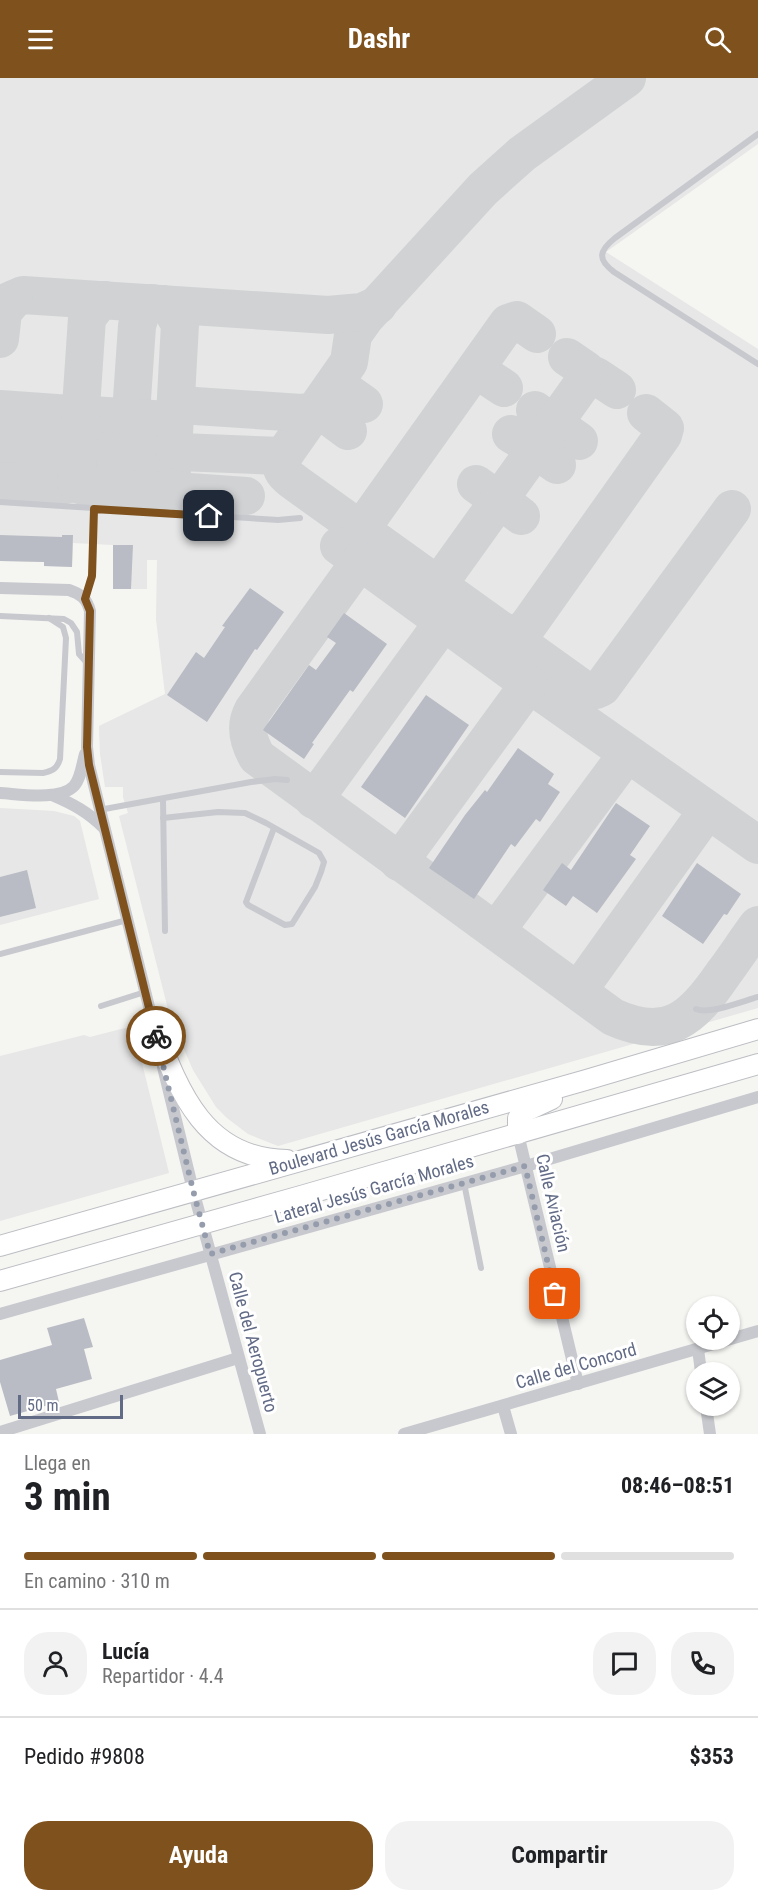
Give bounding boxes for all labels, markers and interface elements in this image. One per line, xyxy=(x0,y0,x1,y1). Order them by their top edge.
icon: menu xyxy=(24,23,57,56)
text: Dashr xyxy=(348,23,410,55)
icon: search xyxy=(701,23,734,56)
pin xyxy=(183,490,234,541)
icon: home xyxy=(192,499,225,532)
courier xyxy=(126,1006,186,1066)
icon: bike xyxy=(140,1020,173,1053)
street label: Boulevard Jesús García Morales xyxy=(266,1096,491,1179)
street label: Lateral Jesús García Morales xyxy=(272,1150,476,1227)
street label: Calle Aviación xyxy=(532,1152,575,1254)
pin xyxy=(529,1268,580,1319)
street label: Calle del Aeropuerto xyxy=(225,1269,282,1414)
icon: bag xyxy=(538,1277,571,1310)
map controls xyxy=(686,1296,740,1416)
button: locate xyxy=(686,1296,740,1350)
street label: Calle del Concord xyxy=(513,1338,639,1393)
button: layers xyxy=(686,1362,740,1416)
scale bar xyxy=(18,1392,123,1420)
text: 50 m xyxy=(27,1396,59,1415)
text: Llega en xyxy=(24,1451,91,1475)
text: 08:46–08:51 xyxy=(621,1473,734,1498)
text: 3 min xyxy=(24,1474,111,1520)
text: En camino · 310 m xyxy=(24,1569,170,1593)
button: person xyxy=(24,1632,87,1695)
button: chat xyxy=(593,1632,656,1695)
button: phone xyxy=(671,1632,734,1695)
text: Lucía xyxy=(102,1639,149,1664)
text: Repartidor · 4.4 xyxy=(102,1664,224,1688)
text: Pedido #9808 xyxy=(24,1744,145,1769)
text: $353 xyxy=(690,1744,734,1769)
button: Ayuda xyxy=(24,1821,373,1890)
button: Compartir xyxy=(385,1821,734,1890)

